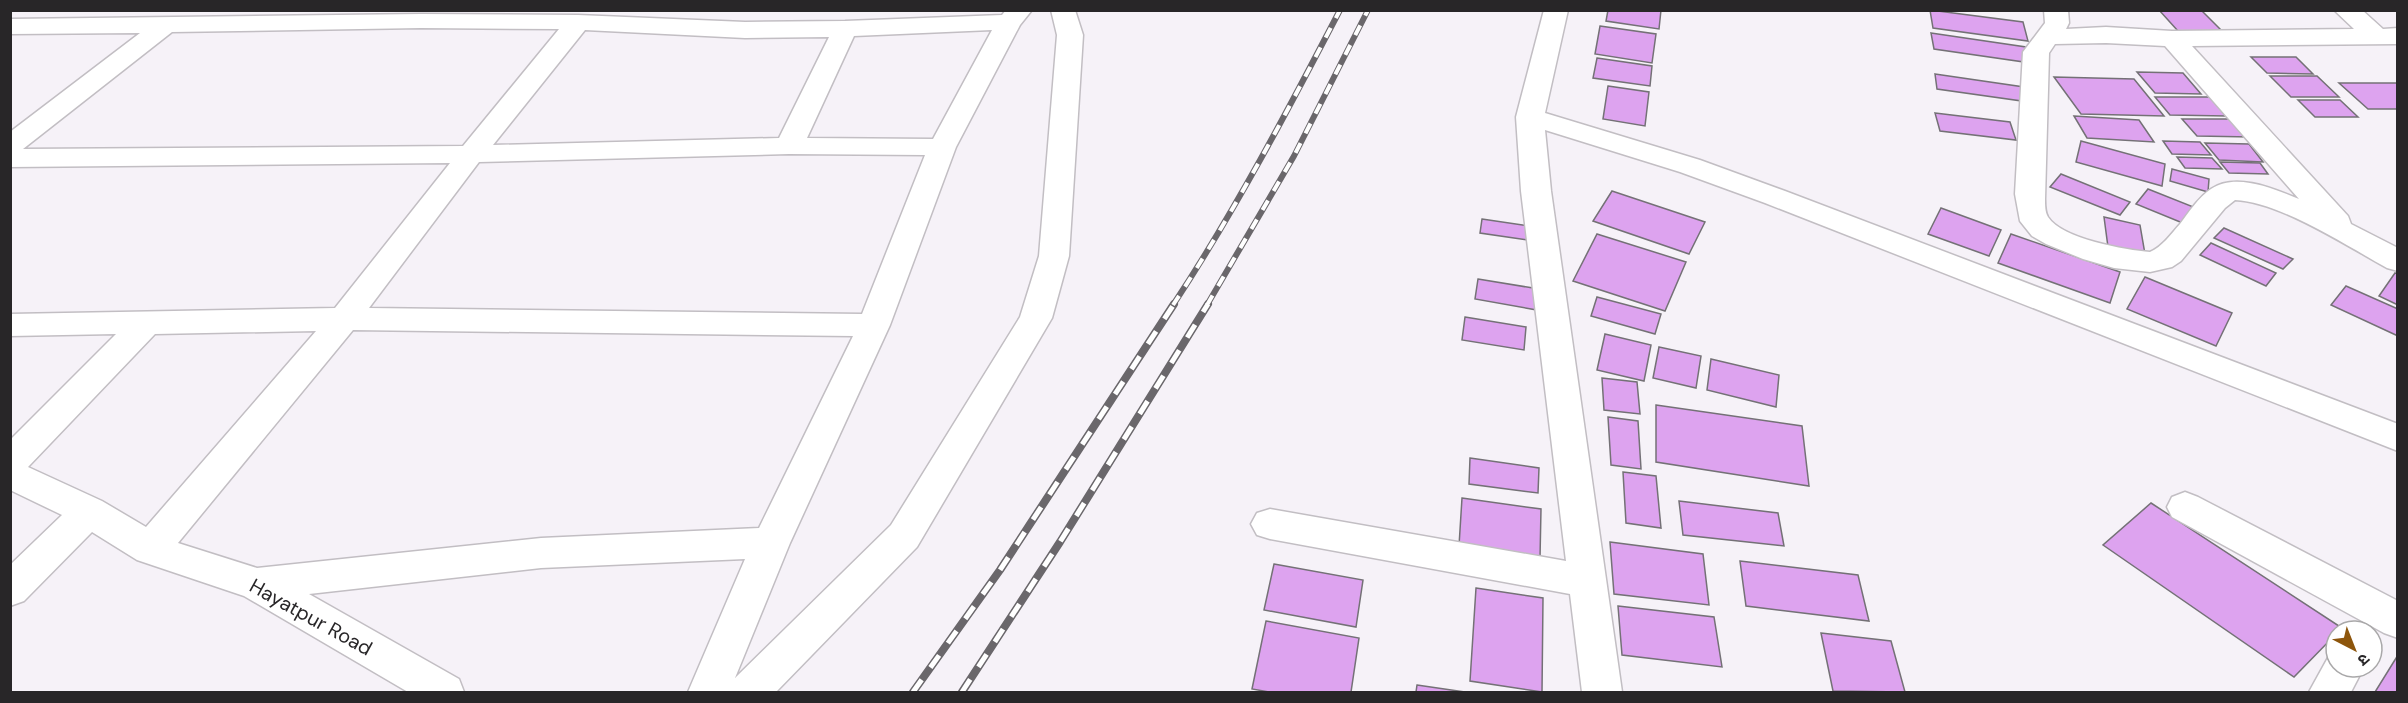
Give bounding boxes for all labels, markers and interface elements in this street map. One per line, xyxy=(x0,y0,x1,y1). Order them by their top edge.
street label: Hayatpur Road xyxy=(245,573,377,661)
north arrow xyxy=(2324,619,2384,679)
text: उ xyxy=(2353,649,2374,671)

